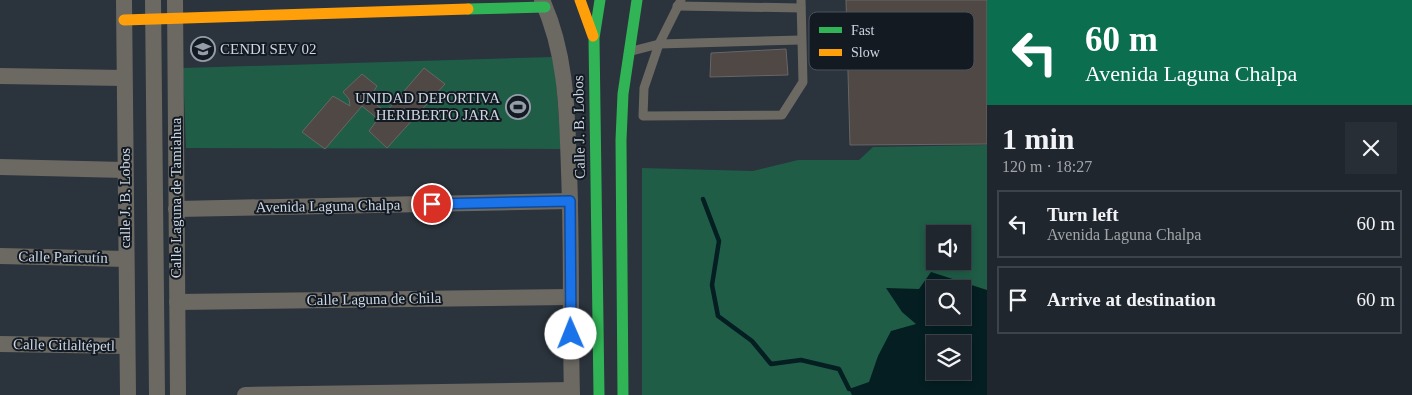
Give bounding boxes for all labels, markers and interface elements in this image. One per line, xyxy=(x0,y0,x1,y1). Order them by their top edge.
legend xyxy=(809,12,974,70)
icon: left xyxy=(1002,20,1067,85)
text: 60 m xyxy=(1085,20,1158,59)
text: Fast xyxy=(851,23,874,38)
school or university icon: CENDI SEV 02 xyxy=(190,36,216,62)
place label: CENDI SEV 02 xyxy=(220,41,316,57)
text: Slow xyxy=(851,45,881,60)
text: Avenida Laguna Chalpa xyxy=(1085,61,1297,86)
street label: Calle J. B. Lobos xyxy=(570,75,588,179)
place label: UNIDAD DEPORTIVA HERIBERTO JARA xyxy=(355,90,500,123)
sports icon: UNIDAD DEPORTIVA HERIBERTO JARA xyxy=(505,94,531,120)
street label: Calle Laguna de Tamiahua xyxy=(168,117,184,278)
text: 1 min xyxy=(1002,122,1075,155)
button: close xyxy=(1345,122,1397,174)
street label: calle J. B. Lobos xyxy=(117,148,133,248)
text: 120 m · 18:27 xyxy=(1002,158,1092,175)
pin xyxy=(411,183,453,225)
icon: arrive xyxy=(418,190,446,218)
street label: Avenida Laguna Chalpa xyxy=(256,197,401,215)
text: Turn left xyxy=(1047,204,1119,225)
icon: left xyxy=(1004,210,1032,238)
text: 60 m xyxy=(1356,213,1395,234)
map controls xyxy=(926,225,971,380)
button: sound xyxy=(926,225,971,270)
text: Avenida Laguna Chalpa xyxy=(1047,226,1201,243)
street label: Calle Paricutín xyxy=(18,248,108,266)
button: search xyxy=(926,280,971,325)
icon: arrive xyxy=(1004,286,1032,314)
text: Arrive at destination xyxy=(1047,289,1216,310)
text: 60 m xyxy=(1356,289,1395,310)
street label: Calle Laguna de Chila xyxy=(307,290,442,308)
position arrow xyxy=(544,307,596,359)
button: layers xyxy=(926,335,971,380)
street label: Calle Citlaltépetl xyxy=(13,336,115,354)

